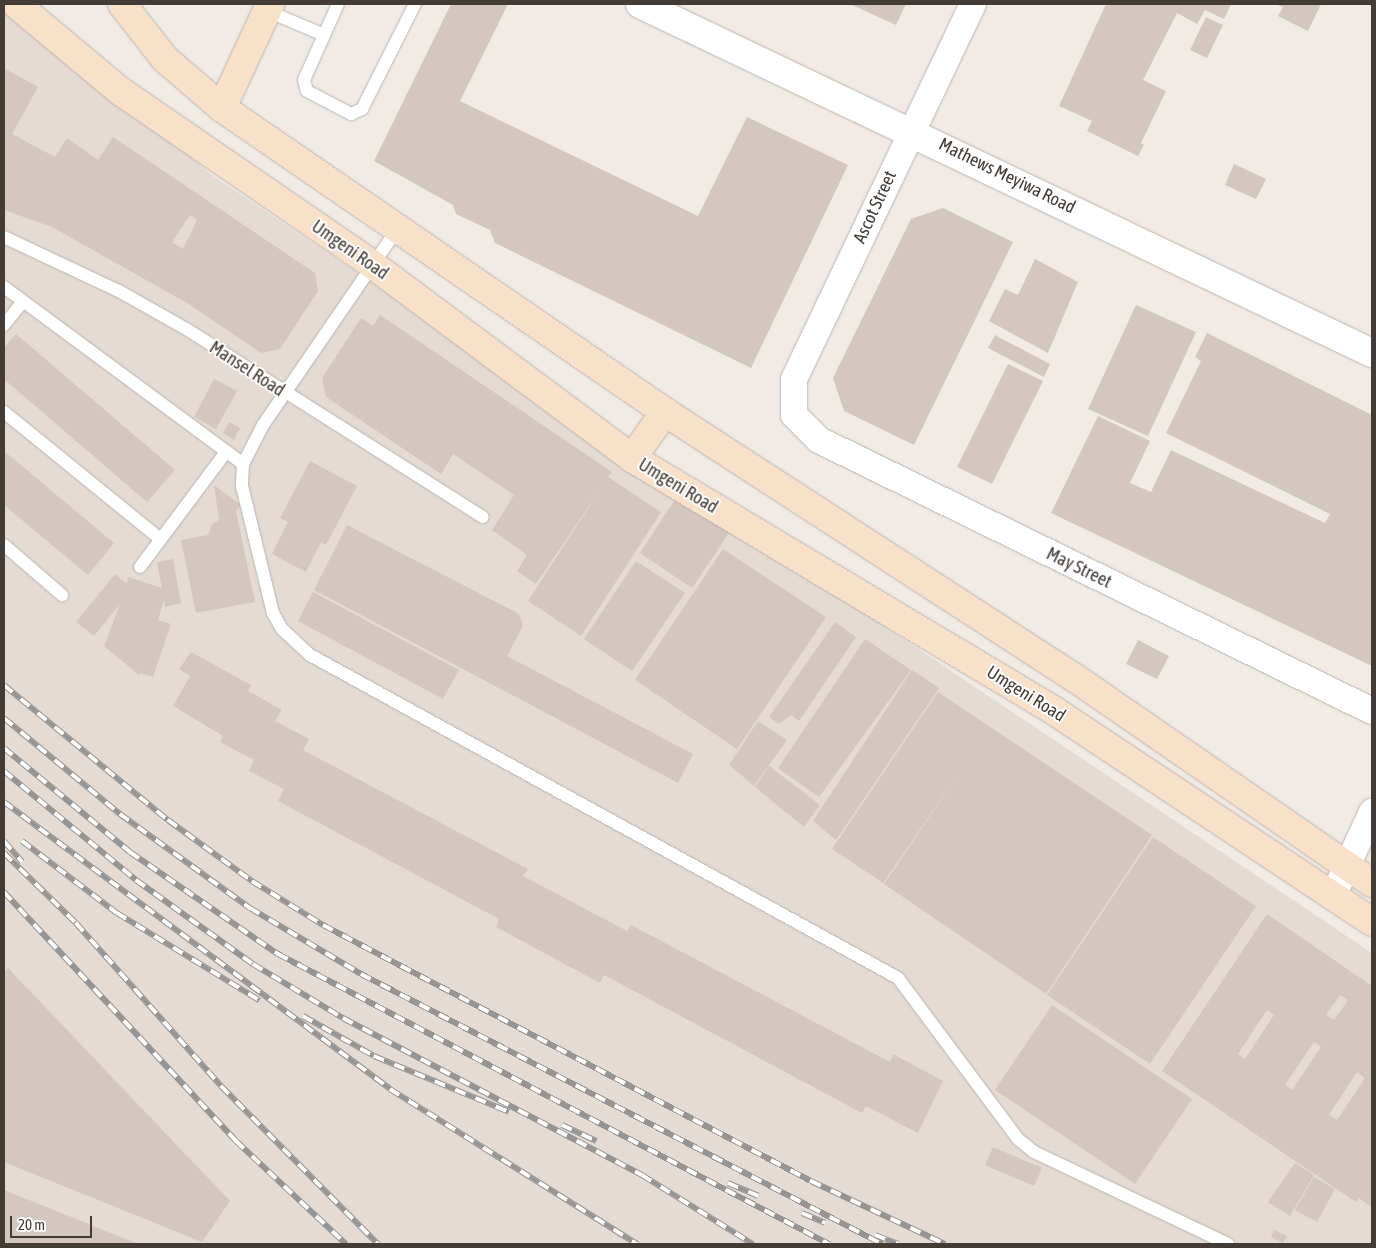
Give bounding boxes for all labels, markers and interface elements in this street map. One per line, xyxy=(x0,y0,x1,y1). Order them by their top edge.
street label: Mathews Meyiwa Road xyxy=(935,134,1079,218)
street label: Ascot Street xyxy=(849,167,901,247)
street label: Umgeni Road xyxy=(307,216,393,284)
street label: Mansel Road xyxy=(205,337,289,401)
street label: Umgeni Road xyxy=(634,454,722,518)
street label: May Street xyxy=(1043,543,1115,593)
street label: Umgeni Road xyxy=(983,661,1069,727)
scale bar xyxy=(12,1206,95,1238)
text: 20 m xyxy=(18,1216,45,1233)

